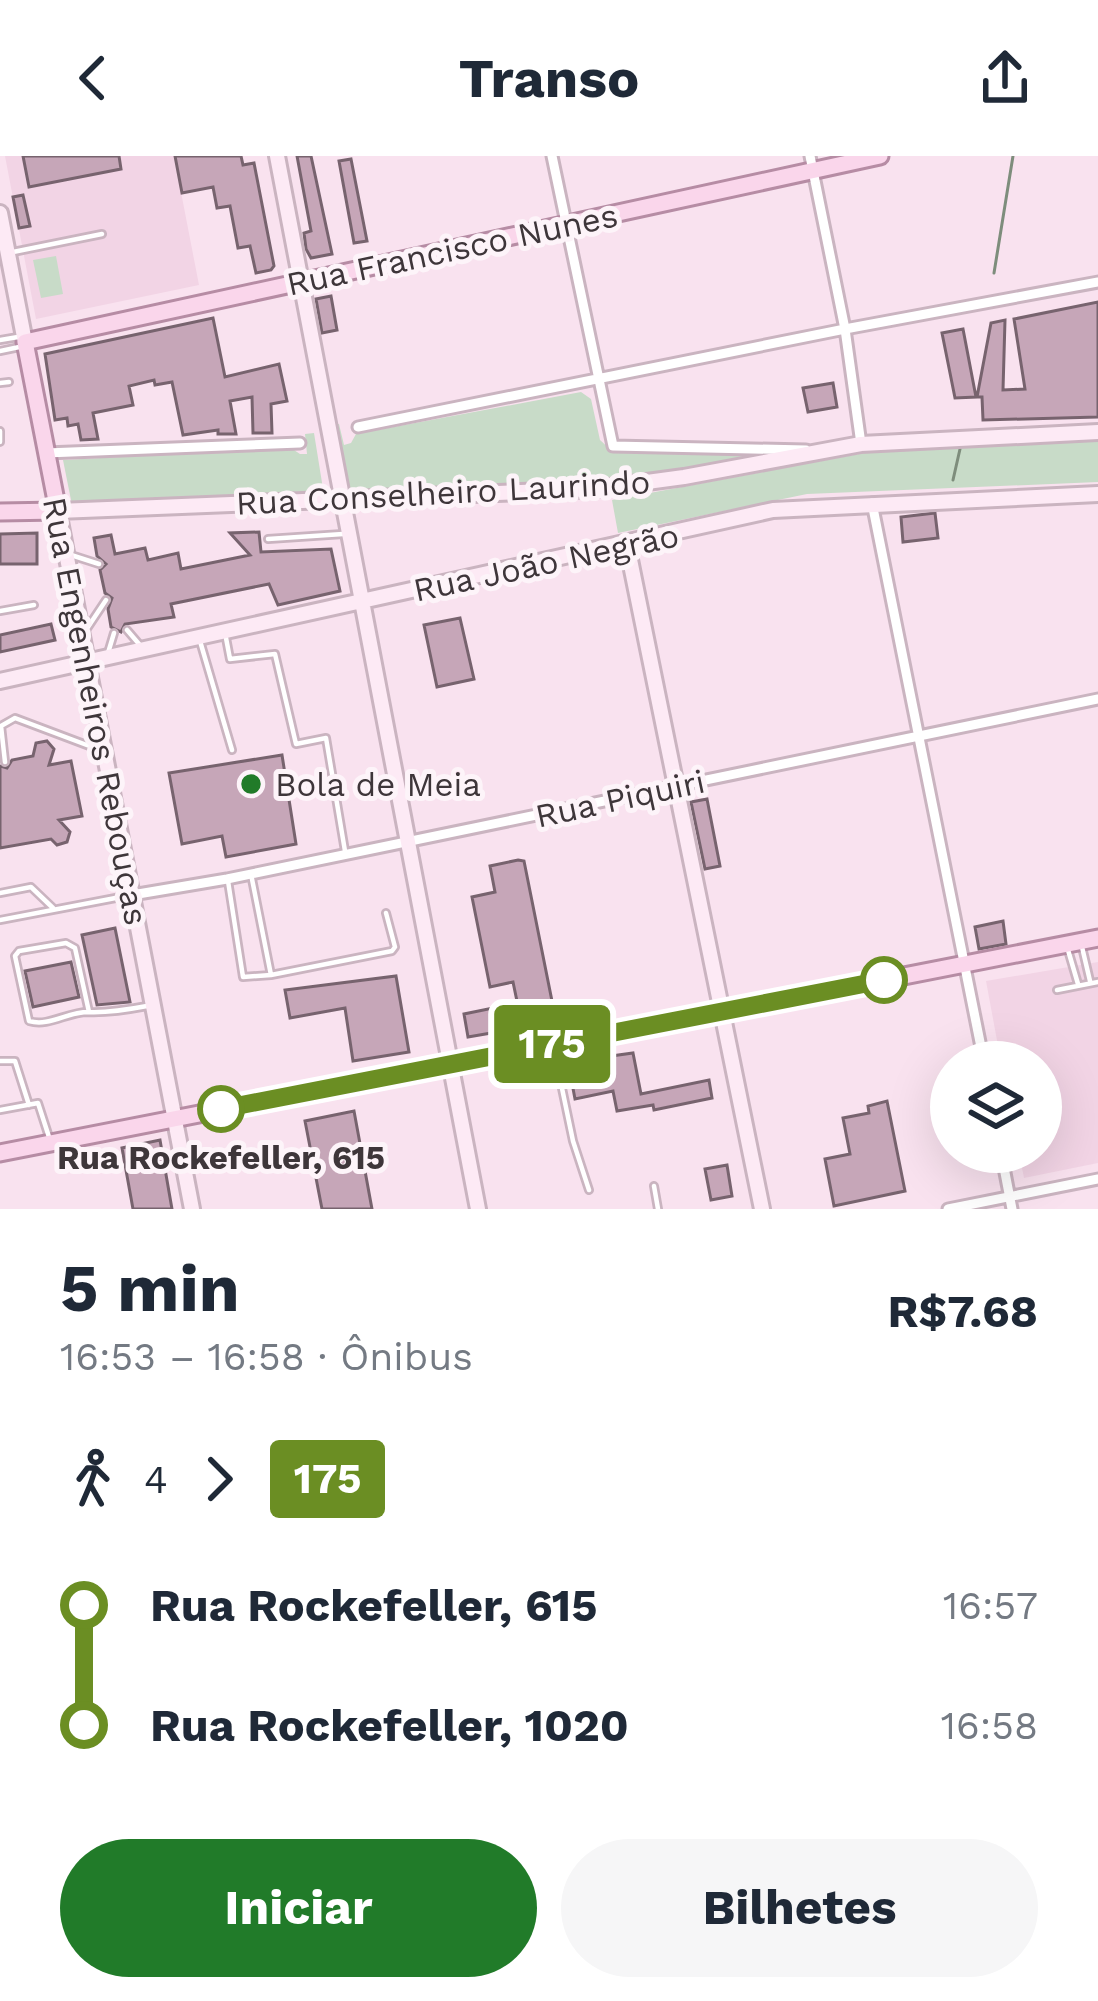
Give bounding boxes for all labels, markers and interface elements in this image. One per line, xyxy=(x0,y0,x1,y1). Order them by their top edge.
icon: back xyxy=(60,45,126,111)
icon: share xyxy=(972,45,1038,111)
text: Transo xyxy=(459,47,639,110)
street label: Rua Francisco Nunes xyxy=(283,195,621,304)
street label: Rua Conselheiro Laurindo xyxy=(235,462,651,523)
street label: Rua Engenheiros Rebouças xyxy=(35,494,156,928)
street label: Rua João Negrão xyxy=(410,515,682,610)
street label: Rua Piquiri xyxy=(532,762,708,835)
place label: Bola de Meia xyxy=(275,765,481,804)
marker: Bola de Meia xyxy=(238,771,264,797)
unlabelled marker xyxy=(862,958,906,1002)
line badge: 175 xyxy=(483,1005,621,1083)
text: 175 xyxy=(518,1019,586,1068)
map controls xyxy=(930,1041,1062,1173)
button: layers xyxy=(930,1041,1062,1173)
marker: Rua Rockefeller, 615 xyxy=(199,1087,243,1131)
place label: Rua Rockefeller, 615 xyxy=(57,1138,385,1177)
text: 5 min xyxy=(60,1250,240,1327)
text: R$7.68 xyxy=(887,1285,1038,1338)
text: 16:53 – 16:58 · Ônibus xyxy=(60,1334,473,1379)
icon: walk xyxy=(60,1446,126,1512)
icon: forward xyxy=(186,1446,252,1512)
text: 175 xyxy=(294,1454,361,1503)
text: 4 xyxy=(144,1457,168,1502)
text: Rua Rockefeller, 615 xyxy=(150,1579,598,1632)
text: 16:57 xyxy=(943,1583,1038,1628)
text: Rua Rockefeller, 1020 xyxy=(150,1699,629,1752)
text: 16:58 xyxy=(941,1703,1038,1748)
button: Iniciar xyxy=(60,1839,537,1977)
button: Bilhetes xyxy=(561,1839,1038,1977)

